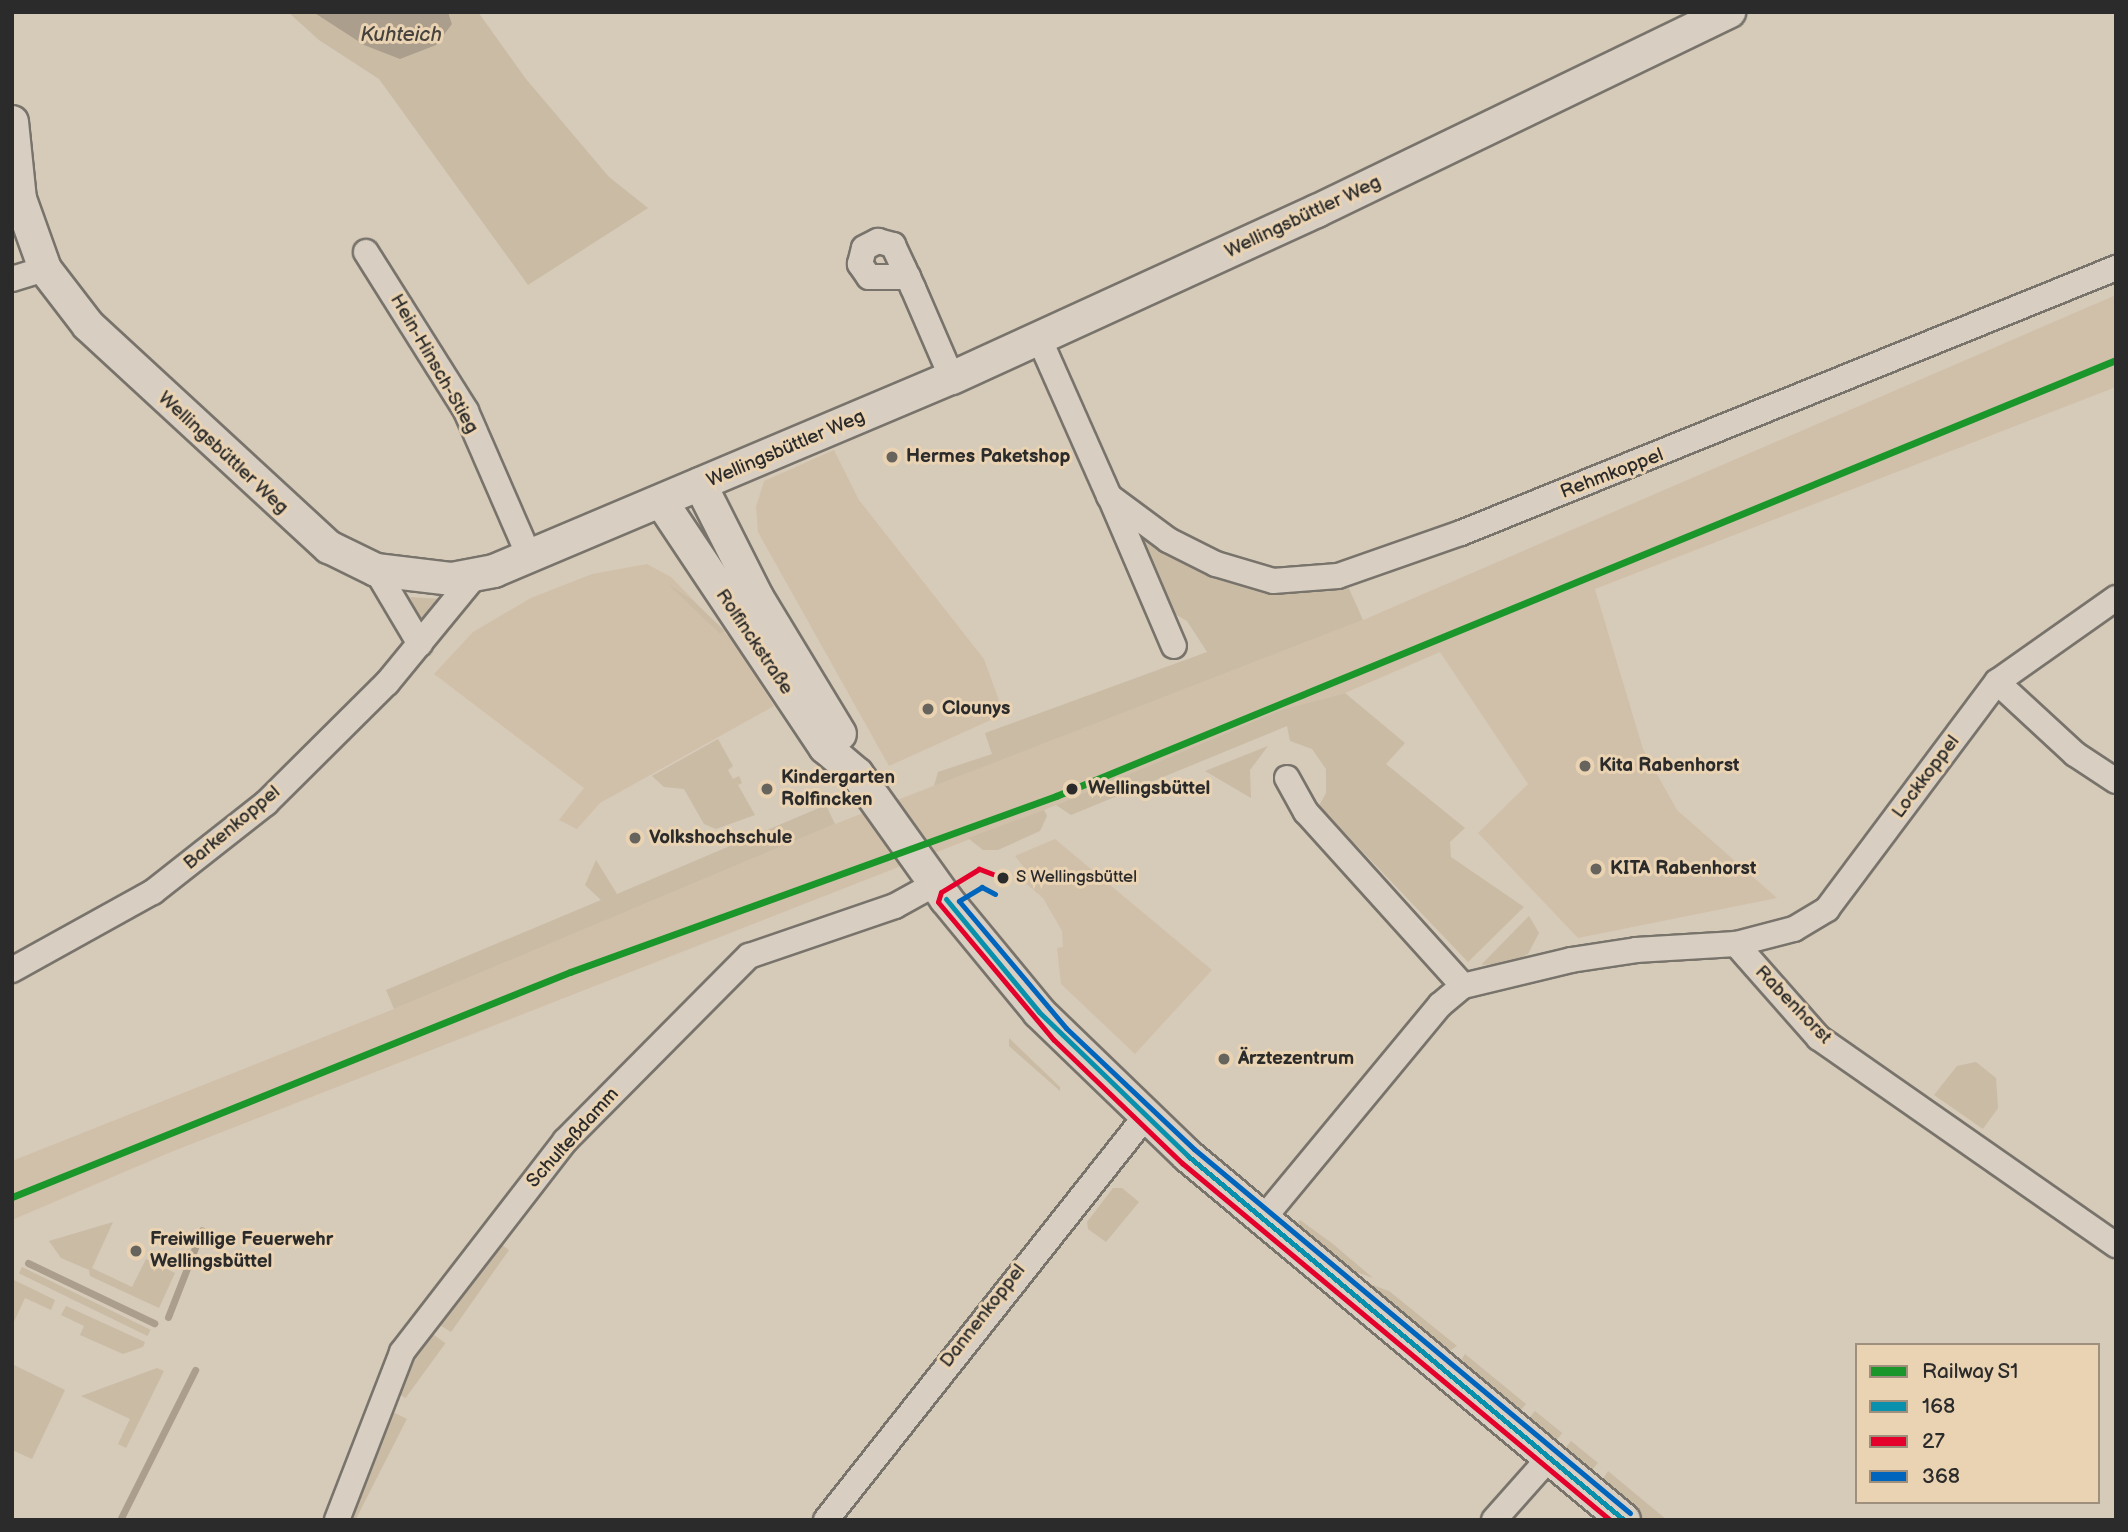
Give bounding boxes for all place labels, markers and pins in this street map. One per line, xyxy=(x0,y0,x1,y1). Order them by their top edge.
place label: Hermes Paketshop xyxy=(906,446,1070,468)
marker: Hermes Paketshop xyxy=(884,449,900,465)
place label: Clounys xyxy=(942,698,1010,720)
marker: Clounys xyxy=(920,701,936,717)
place label: Kita Rabenhorst xyxy=(1599,755,1739,777)
marker: Kita Rabenhorst xyxy=(1577,758,1593,774)
place label: Kindergarten Rolfincken xyxy=(781,767,895,811)
place label: Wellingsbüttel xyxy=(1088,778,1210,800)
marker: Wellingsbüttel xyxy=(1062,779,1082,799)
marker: Kindergarten Rolfincken xyxy=(759,781,775,797)
place label: Volkshochschule xyxy=(649,827,792,849)
marker: Volkshochschule xyxy=(627,830,643,846)
place label: KITA Rabenhorst xyxy=(1610,858,1756,880)
marker: KITA Rabenhorst xyxy=(1588,861,1604,877)
place label: S Wellingsbüttel xyxy=(1016,868,1138,888)
marker: S Wellingsbüttel xyxy=(996,871,1010,885)
place label: Ärztezentrum xyxy=(1238,1048,1354,1070)
marker: Ärztezentrum xyxy=(1216,1051,1232,1067)
place label: Freiwillige Feuerwehr Wellingsbüttel xyxy=(150,1229,333,1273)
marker: Freiwillige Feuerwehr Wellingsbüttel xyxy=(128,1243,144,1259)

